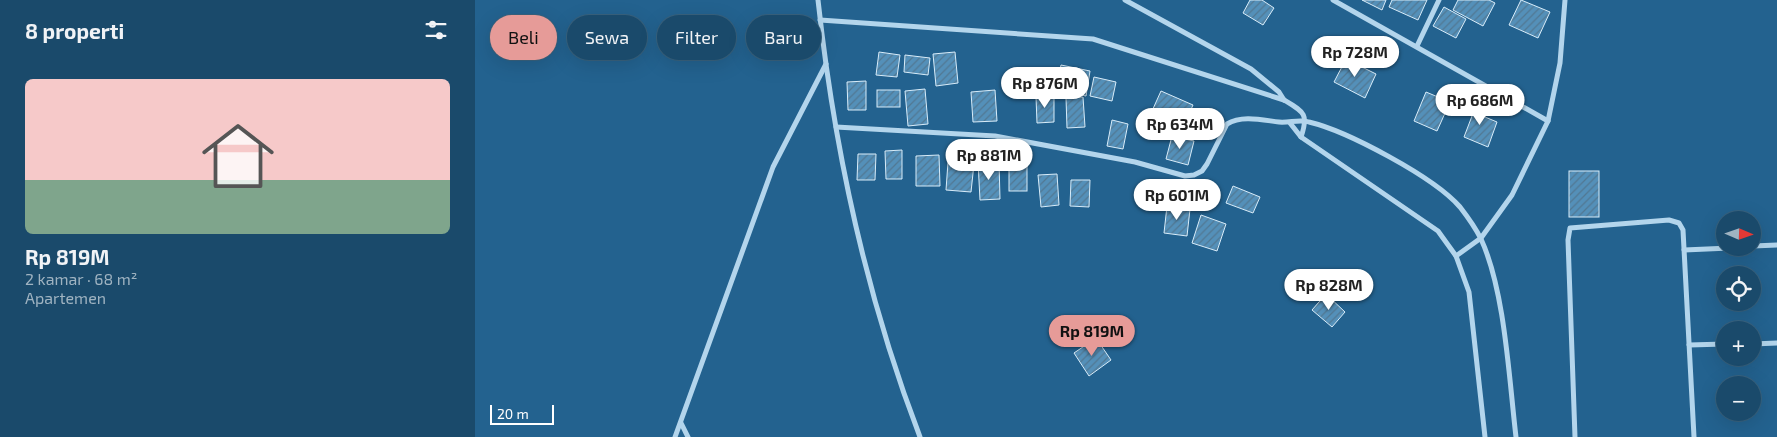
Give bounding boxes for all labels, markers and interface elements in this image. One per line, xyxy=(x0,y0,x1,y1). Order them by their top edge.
chip: Beli xyxy=(490,15,557,60)
chip: Sewa xyxy=(567,15,647,60)
chip: Filter xyxy=(657,15,736,60)
chip: Baru xyxy=(746,15,821,60)
icon: filters xyxy=(422,16,450,44)
text: 8 properti xyxy=(25,18,124,43)
pin: Rp 728M xyxy=(1309,36,1401,78)
text: Rp 728M xyxy=(1322,42,1388,61)
pin: Rp 876M xyxy=(999,66,1091,109)
text: Rp 876M xyxy=(1012,73,1078,92)
pin: Rp 686M xyxy=(1434,84,1526,126)
text: Rp 686M xyxy=(1447,90,1513,109)
pin: Rp 634M xyxy=(1134,108,1226,150)
icon: home xyxy=(193,111,283,201)
text: Rp 634M xyxy=(1147,114,1213,133)
pin: Rp 881M xyxy=(943,138,1035,181)
text: Rp 881M xyxy=(957,145,1021,164)
pin: Rp 601M xyxy=(1131,178,1223,221)
text: Rp 601M xyxy=(1145,185,1209,204)
north arrow xyxy=(1716,211,1761,256)
map controls xyxy=(1716,211,1761,421)
text: Rp 819M xyxy=(25,244,109,269)
button: locate xyxy=(1716,266,1761,311)
pin: Rp 828M xyxy=(1283,268,1375,311)
text: 2 kamar · 68 m² xyxy=(25,269,137,288)
text: Rp 828M xyxy=(1295,275,1363,294)
text: Apartemen xyxy=(25,288,106,307)
pin: Rp 819M xyxy=(1046,314,1138,357)
text: Rp 819M xyxy=(1060,321,1124,340)
button: + xyxy=(1716,321,1761,366)
button: − xyxy=(1716,376,1761,421)
scale bar xyxy=(490,402,554,425)
text: 20 m xyxy=(497,405,529,422)

